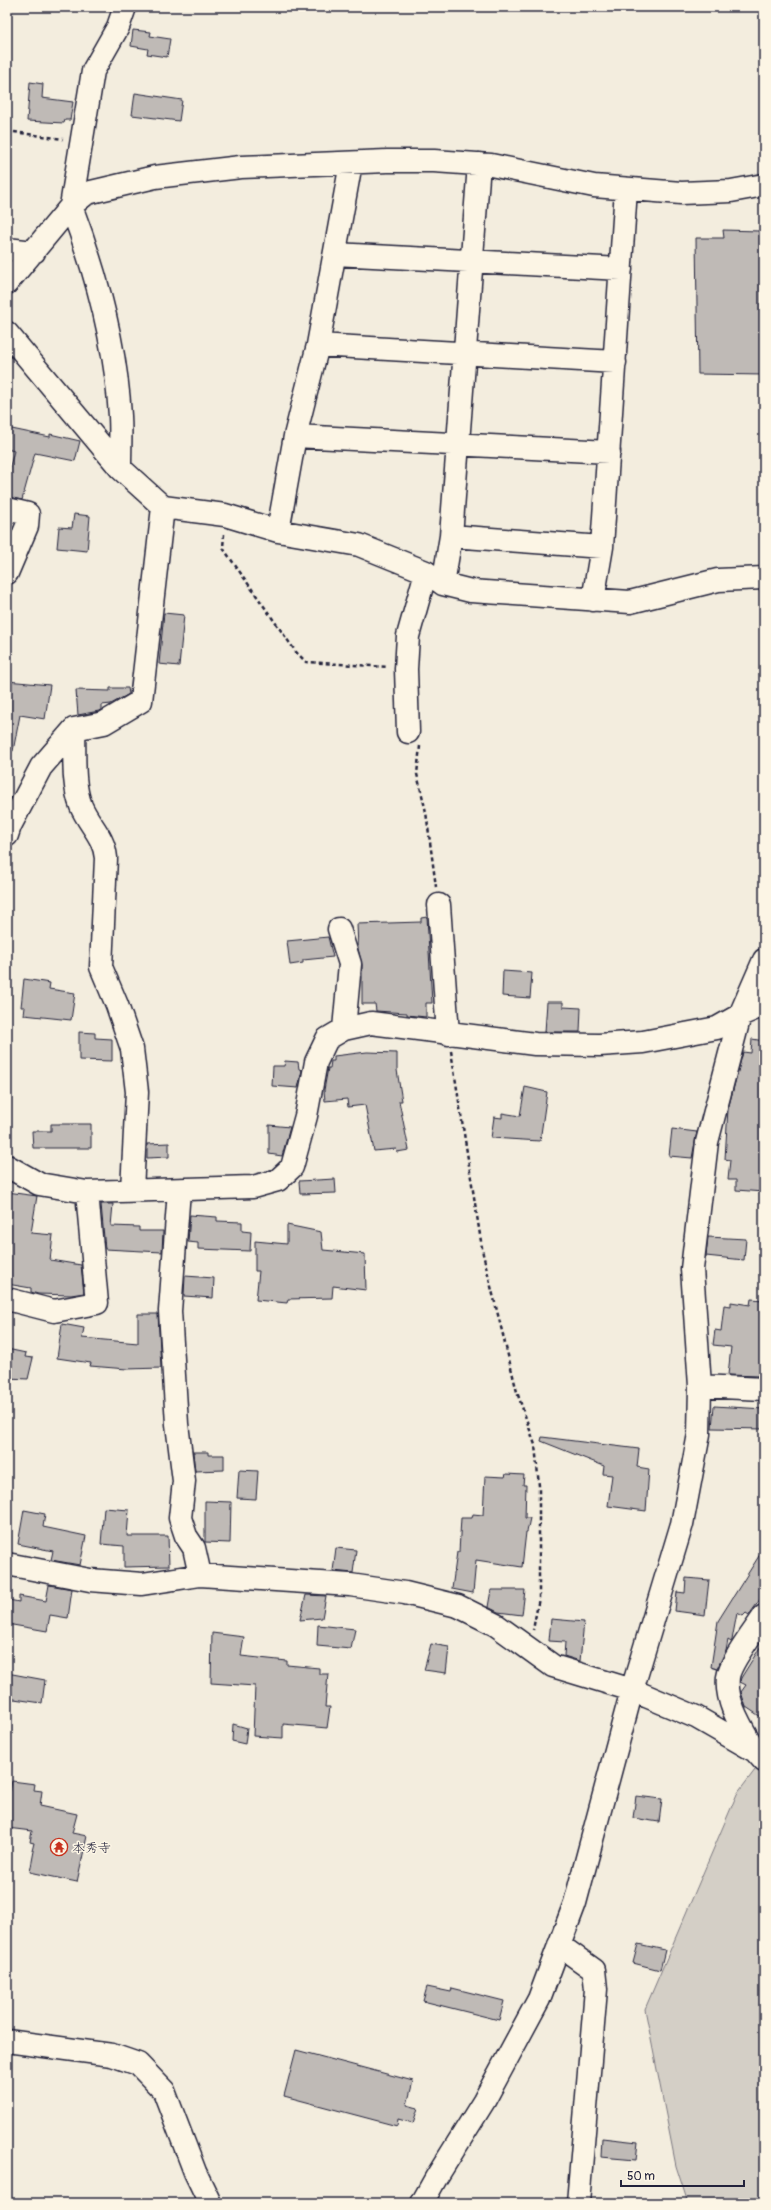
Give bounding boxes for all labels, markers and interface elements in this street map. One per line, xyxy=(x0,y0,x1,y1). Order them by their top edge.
temple icon: 本秀寺 xyxy=(49,1837,69,1857)
place label: 本秀寺 xyxy=(72,1840,111,1856)
scale bar xyxy=(621,2162,744,2188)
text: 50 m xyxy=(627,2169,655,2184)

